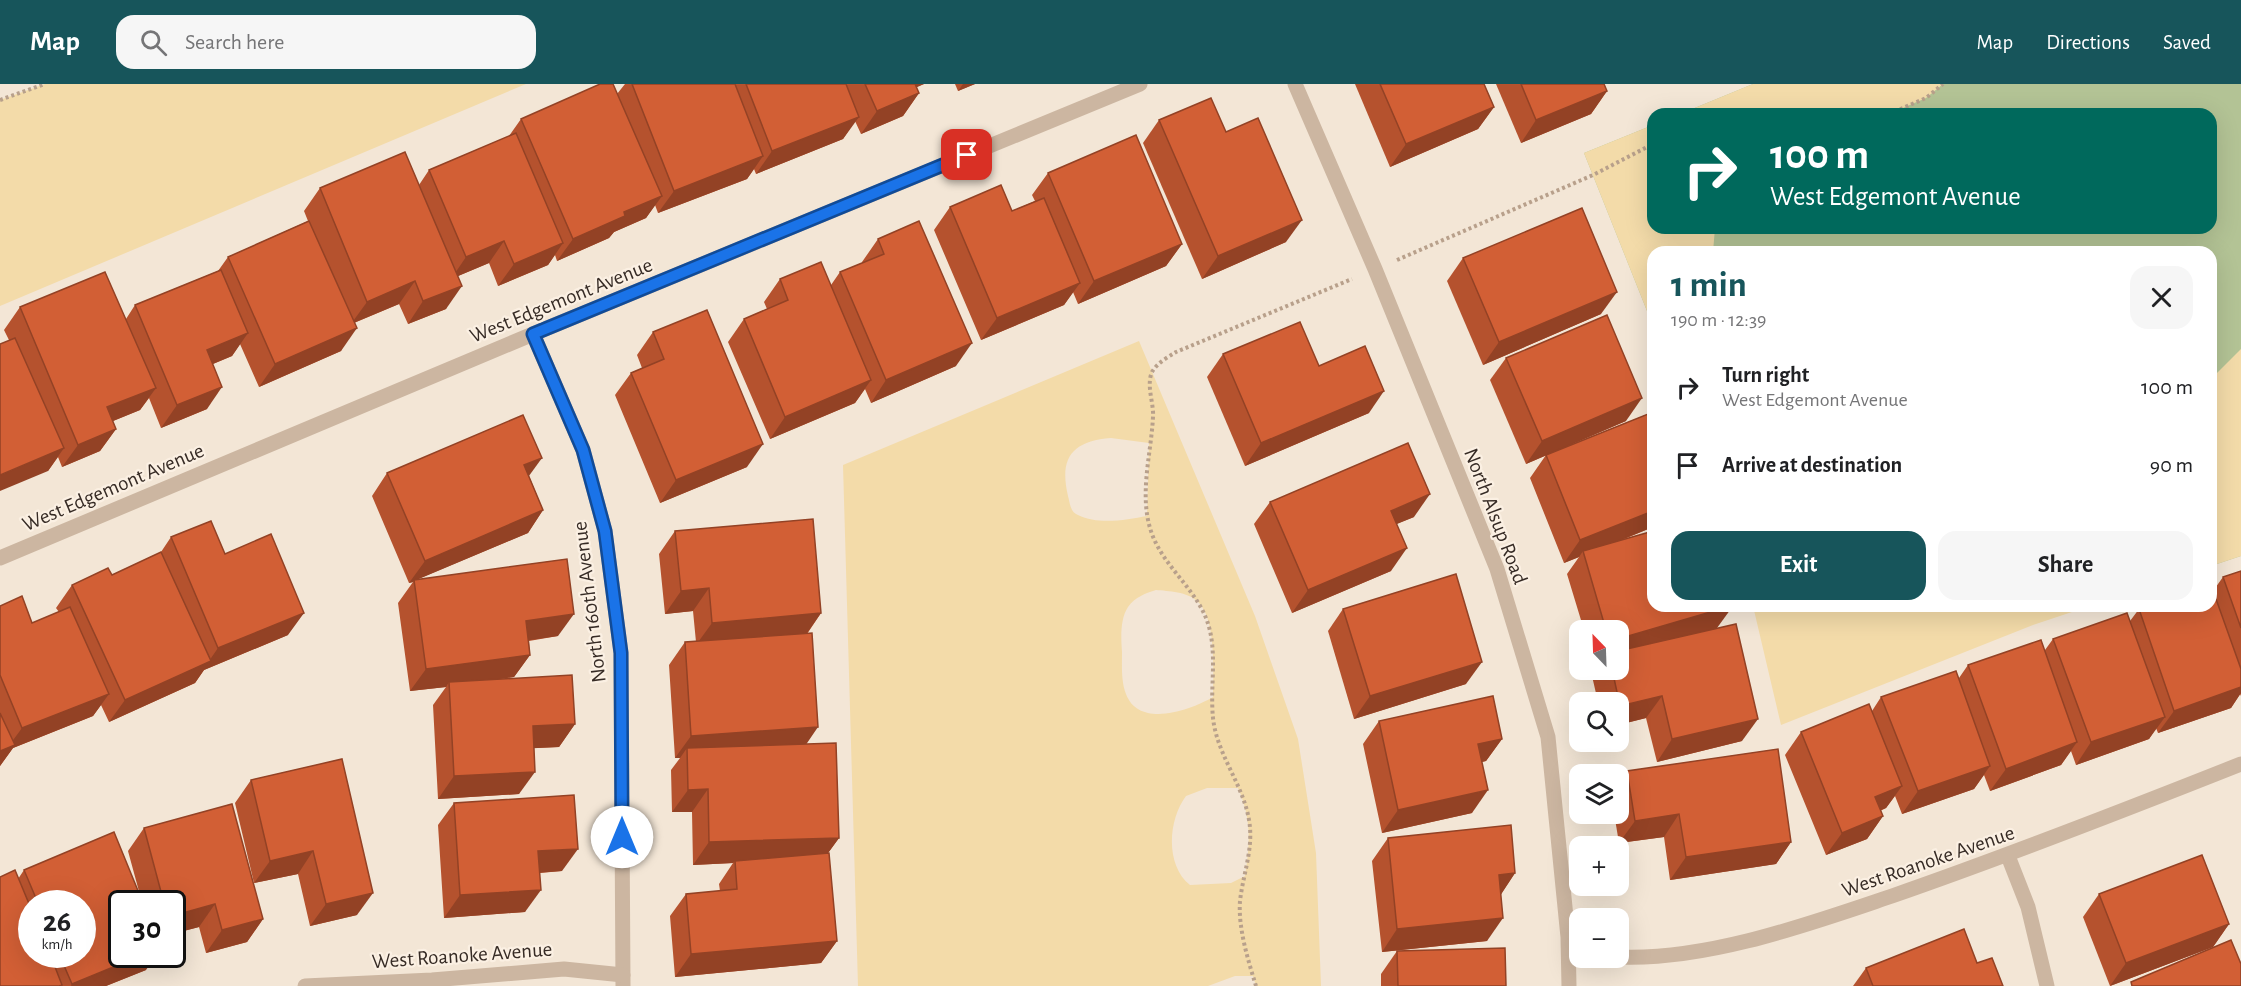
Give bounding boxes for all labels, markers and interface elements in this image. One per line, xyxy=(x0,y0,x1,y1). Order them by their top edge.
search box xyxy=(116,15,536,69)
icon: search xyxy=(137,26,170,59)
text: Map xyxy=(30,28,80,56)
text: Search here xyxy=(185,31,284,53)
text: Map xyxy=(1977,32,2013,53)
text: Directions xyxy=(2046,32,2130,53)
text: Saved xyxy=(2163,32,2211,53)
pin xyxy=(941,129,992,180)
icon: right xyxy=(1671,132,1749,210)
text: 100 m xyxy=(1770,134,1869,176)
icon: arrive xyxy=(950,138,983,171)
text: West Edgemont Avenue xyxy=(1770,183,2021,210)
street label: West Edgemont Avenue xyxy=(467,254,655,347)
button: close xyxy=(2130,266,2193,329)
text: 1 min xyxy=(1671,267,1747,303)
text: 190 m · 12:39 xyxy=(1671,310,1767,330)
text: Turn right xyxy=(1722,364,1809,386)
icon: right xyxy=(1671,371,1704,404)
text: 100 m xyxy=(2141,376,2193,398)
text: West Edgemont Avenue xyxy=(1722,390,1908,410)
street label: West Edgemont Avenue xyxy=(19,440,207,535)
street label: North Alsup Road xyxy=(1460,445,1531,587)
icon: arrive xyxy=(1671,449,1704,482)
text: Arrive at destination xyxy=(1722,454,1902,476)
text: 90 m xyxy=(2150,454,2193,476)
street label: North 160th Avenue xyxy=(569,520,610,684)
button: Exit xyxy=(1671,531,1926,600)
button: Share xyxy=(1938,531,2193,600)
north arrow xyxy=(1569,620,1629,680)
map controls xyxy=(1569,620,1629,968)
button: search xyxy=(1569,692,1629,752)
button: layers xyxy=(1569,764,1629,824)
position arrow xyxy=(590,805,654,869)
street label: West Roanoke Avenue xyxy=(1839,822,2017,901)
button: + xyxy=(1569,836,1629,896)
speed limit sign: 30 xyxy=(108,890,186,968)
text: 26 xyxy=(43,907,71,937)
button: − xyxy=(1569,908,1629,968)
text: km/h xyxy=(42,937,72,952)
street label: West Roanoke Avenue xyxy=(371,939,553,972)

